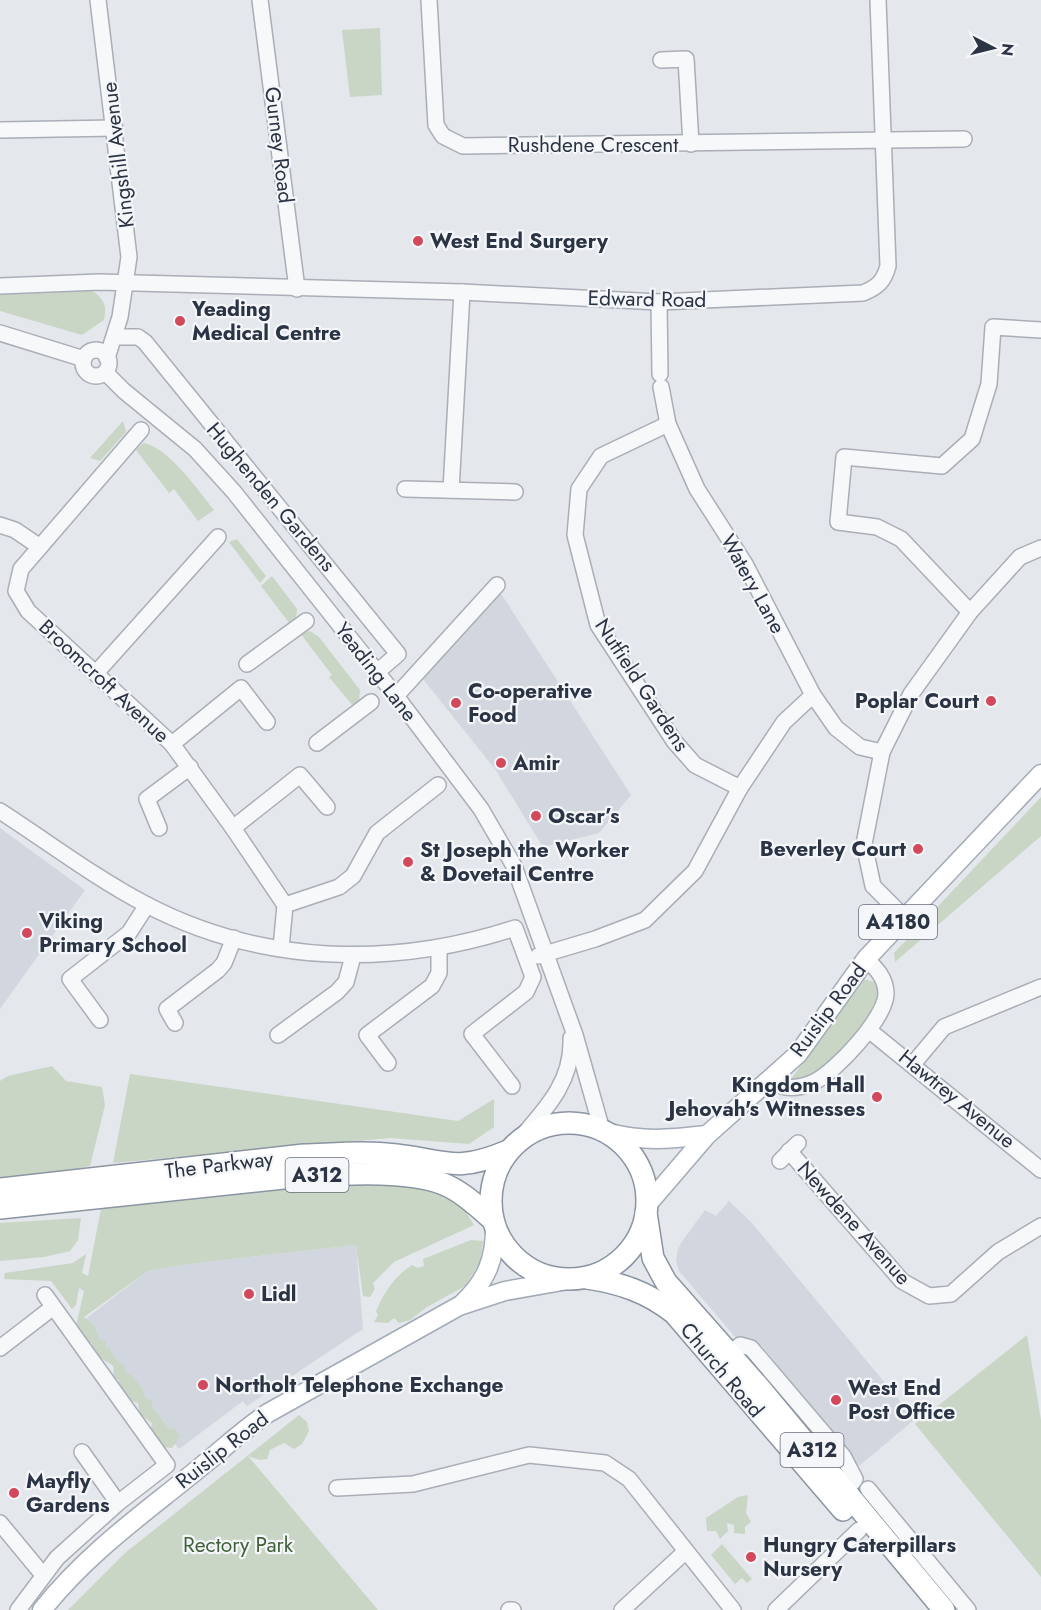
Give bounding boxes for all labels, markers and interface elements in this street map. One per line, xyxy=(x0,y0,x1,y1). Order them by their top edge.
north arrow xyxy=(963,18,1023,78)
text: N xyxy=(995,42,1020,57)
street label: Kingshill Avenue xyxy=(94,80,142,230)
street label: Gurney Road xyxy=(257,85,301,205)
street label: Rushdene Crescent xyxy=(508,130,678,160)
place label: West End Surgery xyxy=(430,226,609,256)
marker: West End Surgery xyxy=(411,234,425,248)
street label: Edward Road xyxy=(587,283,707,315)
place label: Yeading Medical Centre xyxy=(191,294,341,348)
marker: Yeading Medical Centre xyxy=(173,314,187,328)
street label: Hughenden Gardens xyxy=(199,416,343,578)
street label: Watery Lane xyxy=(713,529,793,639)
street label: Broomcroft Avenue xyxy=(32,612,176,750)
street label: Nutfield Gardens xyxy=(588,612,696,758)
street label: Yeading Lane xyxy=(328,616,424,728)
place label: Co-operative Food xyxy=(468,676,592,730)
place label: Poplar Court xyxy=(855,686,979,716)
marker: Poplar Court xyxy=(984,694,998,708)
marker: Co-operative Food xyxy=(449,696,463,710)
place label: Amir xyxy=(512,748,560,778)
marker: Amir xyxy=(494,756,508,770)
place label: Oscar’s xyxy=(548,801,620,831)
marker: Oscar’s xyxy=(529,809,543,823)
place label: Beverley Court xyxy=(760,834,906,864)
place label: St Joseph the Worker & Dovetail Centre xyxy=(420,835,630,889)
marker: Beverley Court xyxy=(911,842,925,856)
marker: St Joseph the Worker & Dovetail Centre xyxy=(401,855,415,869)
road number: A4180 xyxy=(859,905,937,939)
place label: Viking Primary School xyxy=(38,906,187,960)
marker: Viking Primary School xyxy=(20,926,34,940)
street label: Ruislip Road xyxy=(783,957,873,1063)
street label: Hawtrey Avenue xyxy=(892,1042,1022,1156)
place label: Kingdom Hall Jehovah's Witnesses xyxy=(664,1070,865,1124)
marker: Kingdom Hall Jehovah's Witnesses xyxy=(870,1090,884,1104)
street label: The Parkway xyxy=(163,1143,276,1187)
street label: Newdene Avenue xyxy=(790,1154,918,1292)
road number: A312 xyxy=(286,1158,348,1192)
place label: Lidl xyxy=(261,1279,297,1309)
marker: Lidl xyxy=(242,1287,256,1301)
street label: Church Road xyxy=(673,1316,771,1424)
place label: Northolt Telephone Exchange xyxy=(215,1370,504,1400)
place label: West End Post Office xyxy=(848,1373,955,1427)
marker: Northolt Telephone Exchange xyxy=(196,1378,210,1392)
marker: West End Post Office xyxy=(829,1393,843,1407)
street label: Ruislip Road xyxy=(169,1404,275,1496)
road number: A312 xyxy=(780,1433,844,1467)
place label: Mayfly Gardens xyxy=(26,1466,110,1520)
marker: Mayfly Gardens xyxy=(7,1486,21,1500)
park label: Rectory Park xyxy=(183,1530,294,1560)
place label: Hungry Caterpillars Nursery xyxy=(763,1530,956,1584)
marker: Hungry Caterpillars Nursery xyxy=(744,1550,758,1564)

